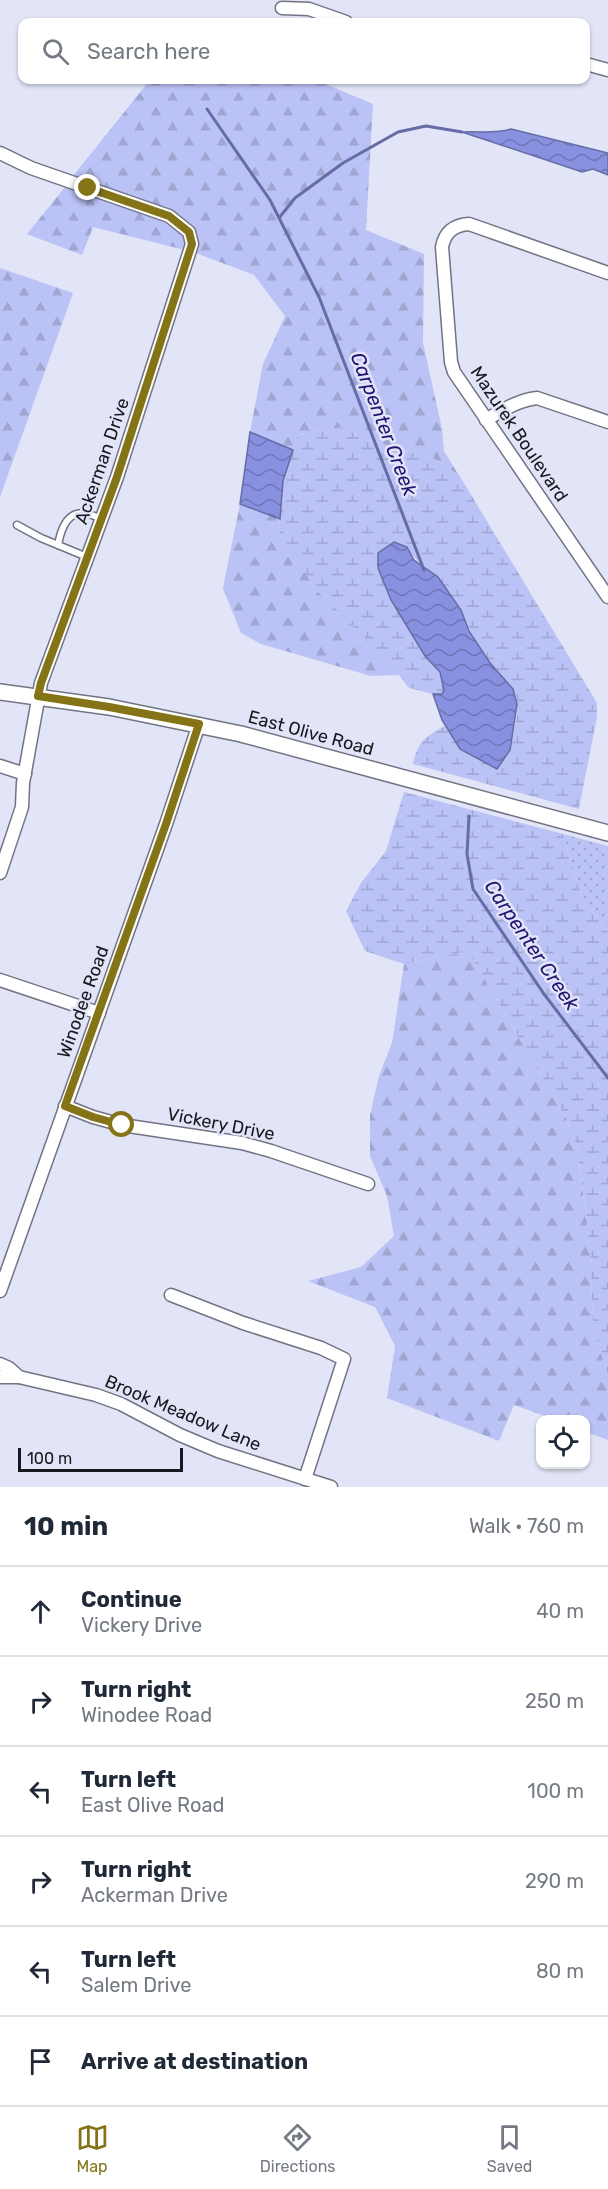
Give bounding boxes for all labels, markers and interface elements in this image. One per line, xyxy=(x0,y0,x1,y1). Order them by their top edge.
search box xyxy=(18,18,590,84)
icon: search xyxy=(39,35,72,68)
text: Search here xyxy=(87,38,210,65)
route end xyxy=(74,174,100,200)
water label: Carpenter Creek xyxy=(346,349,423,500)
street label: Mazurek Boulevard xyxy=(465,362,573,506)
street label: Ackerman Drive xyxy=(70,395,134,527)
street label: East Olive Road xyxy=(246,706,376,760)
water label: Carpenter Creek xyxy=(480,875,585,1015)
street label: Winodee Road xyxy=(52,943,114,1061)
street label: Vickery Drive xyxy=(165,1103,277,1145)
route start xyxy=(108,1111,134,1137)
street label: Brook Meadow Lane xyxy=(102,1370,264,1456)
map controls xyxy=(536,1415,590,1469)
button: locate xyxy=(536,1415,590,1469)
scale bar xyxy=(18,1445,183,1472)
text: 100 m xyxy=(27,1449,72,1468)
text: 10 min xyxy=(24,1511,108,1542)
text: Walk · 760 m xyxy=(469,1514,584,1538)
text: Continue xyxy=(81,1586,182,1613)
icon: ahead xyxy=(24,1595,57,1628)
text: 40 m xyxy=(536,1599,584,1623)
text: Vickery Drive xyxy=(81,1613,202,1637)
text: Turn right xyxy=(81,1676,191,1703)
icon: right xyxy=(24,1685,57,1718)
text: 250 m xyxy=(525,1689,584,1713)
text: Winodee Road xyxy=(81,1703,212,1727)
text: Turn left xyxy=(81,1766,176,1793)
icon: left xyxy=(24,1775,57,1808)
text: 100 m xyxy=(527,1779,584,1803)
text: East Olive Road xyxy=(81,1793,225,1817)
text: Turn right xyxy=(81,1856,191,1883)
icon: right xyxy=(24,1865,57,1898)
text: 290 m xyxy=(525,1869,584,1893)
text: Ackerman Drive xyxy=(81,1883,228,1907)
text: Turn left xyxy=(81,1946,176,1973)
icon: left xyxy=(24,1955,57,1988)
text: 80 m xyxy=(536,1959,584,1983)
text: Salem Drive xyxy=(81,1973,191,1997)
icon: arrive xyxy=(24,2045,57,2078)
text: Arrive at destination xyxy=(81,2048,308,2075)
tab: Map xyxy=(76,2121,109,2176)
tab: Directions xyxy=(260,2121,336,2176)
tab: Saved xyxy=(487,2121,532,2176)

